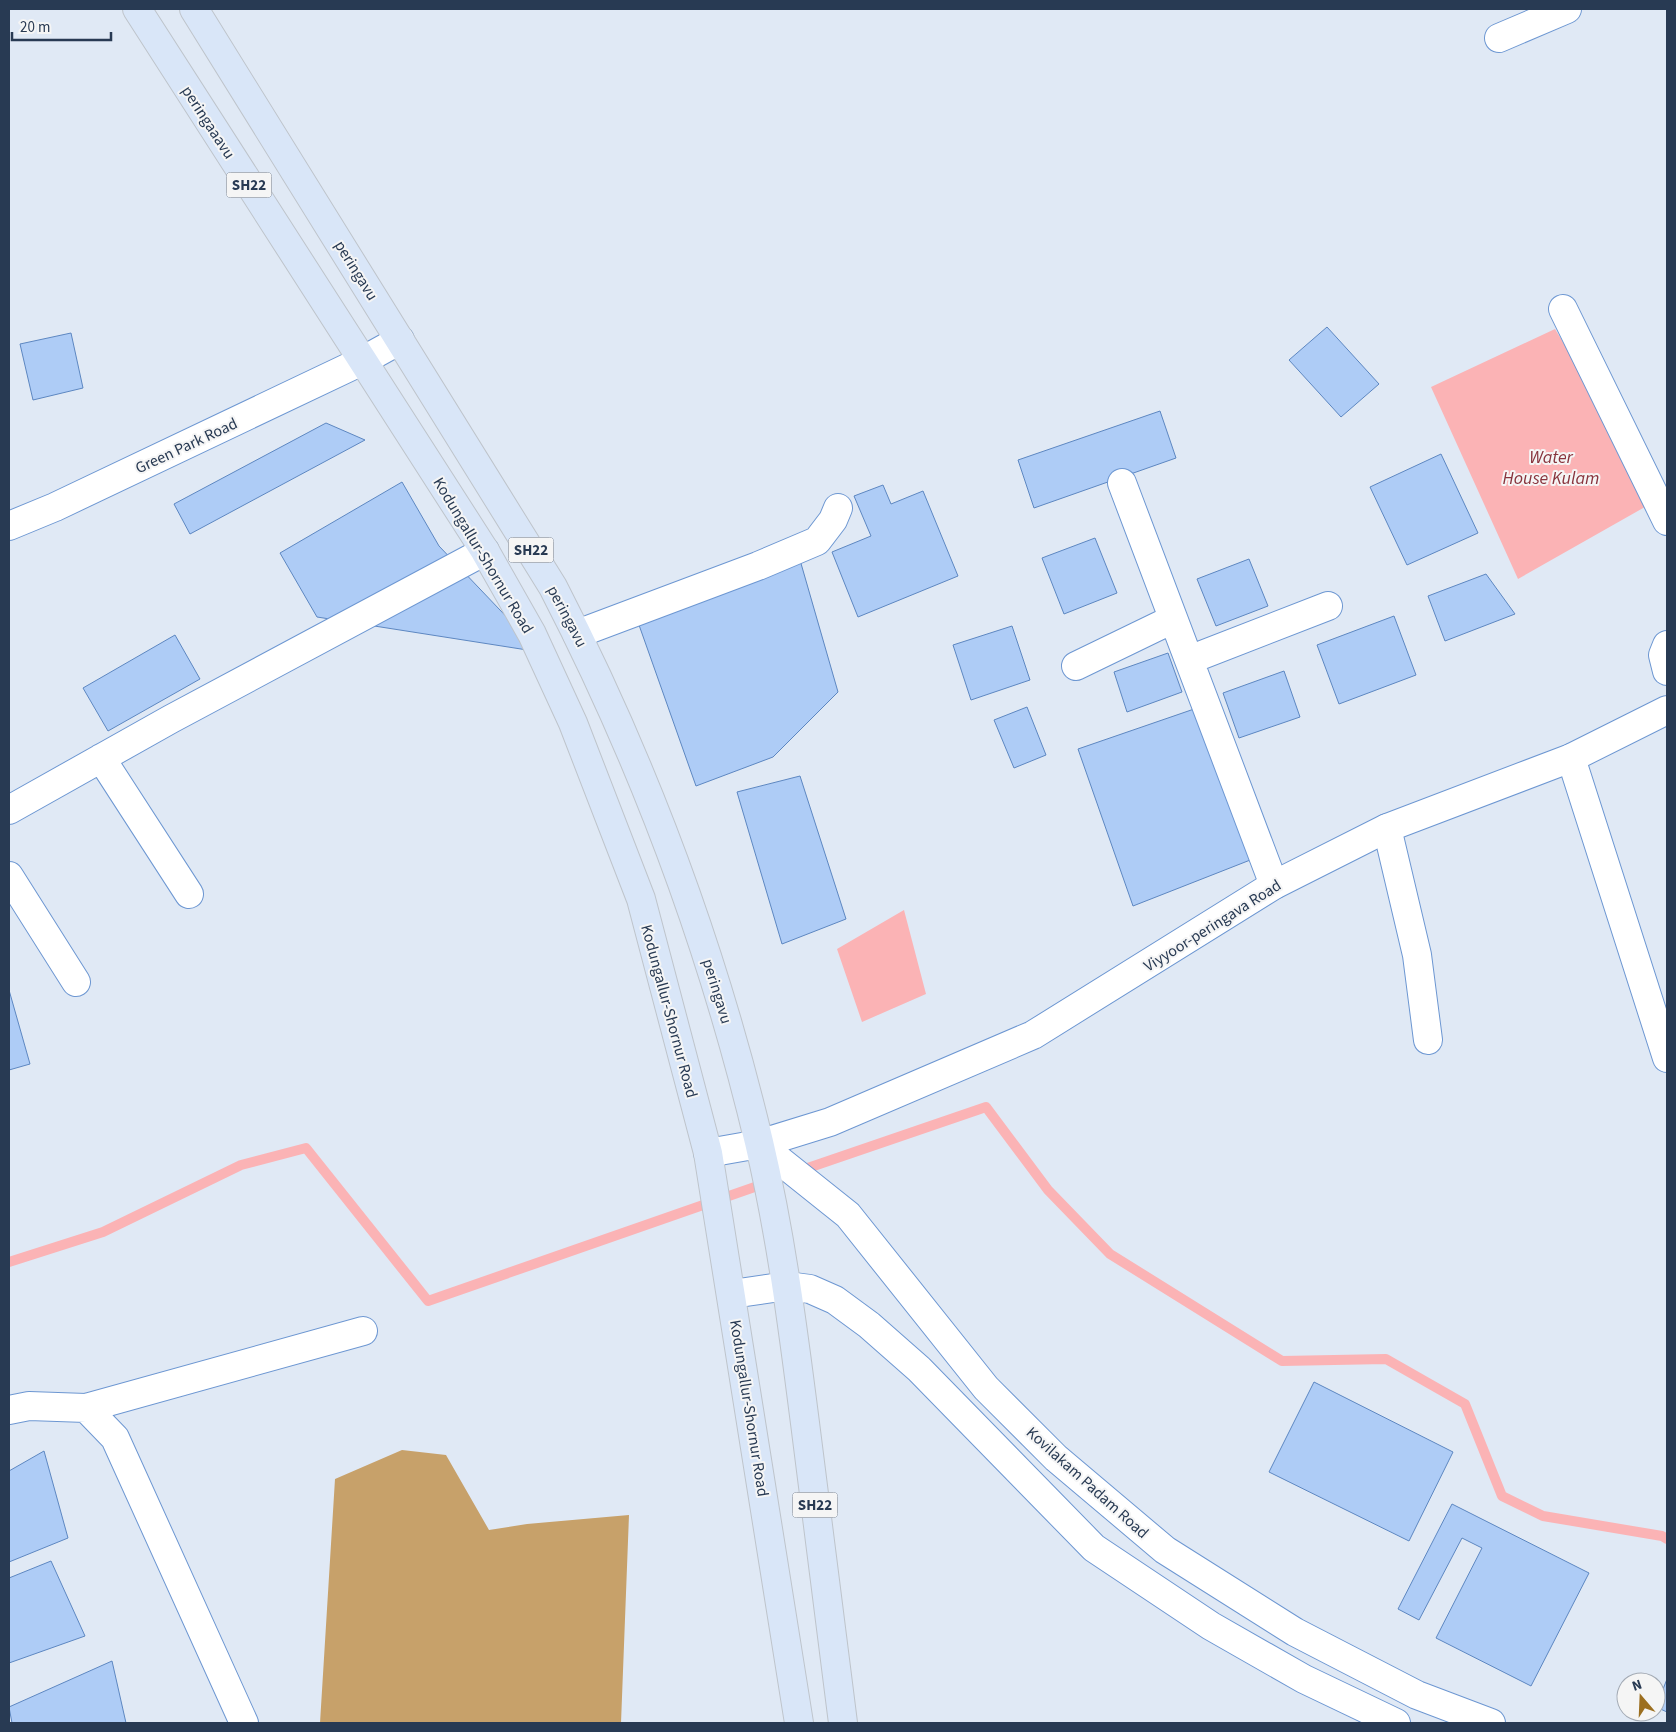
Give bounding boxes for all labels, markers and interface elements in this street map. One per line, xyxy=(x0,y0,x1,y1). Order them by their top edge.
scale bar xyxy=(12,10,111,42)
text: 20 m xyxy=(20,17,50,38)
street label: peringaaavu xyxy=(176,82,240,163)
road number: SH22 xyxy=(226,172,272,198)
street label: peringavu xyxy=(329,236,383,305)
street label: Green Park Road xyxy=(132,413,241,479)
water label: Water House Kulam xyxy=(1503,445,1599,491)
street label: Kodungallur-Shornur Road xyxy=(428,473,539,638)
road number: SH22 xyxy=(508,538,554,562)
street label: peringavu xyxy=(542,582,593,651)
street label: Viyyoor-peringava Road xyxy=(1140,875,1285,977)
street label: Kodungallur-Shornur Road xyxy=(635,922,703,1100)
street label: peringavu xyxy=(697,956,737,1027)
street label: Kodungallur-Shornur Road xyxy=(724,1318,774,1498)
street label: Kovilakam Padam Road xyxy=(1021,1422,1153,1544)
road number: SH22 xyxy=(792,1492,838,1518)
north arrow xyxy=(1616,1672,1666,1722)
text: N xyxy=(1629,1675,1645,1697)

